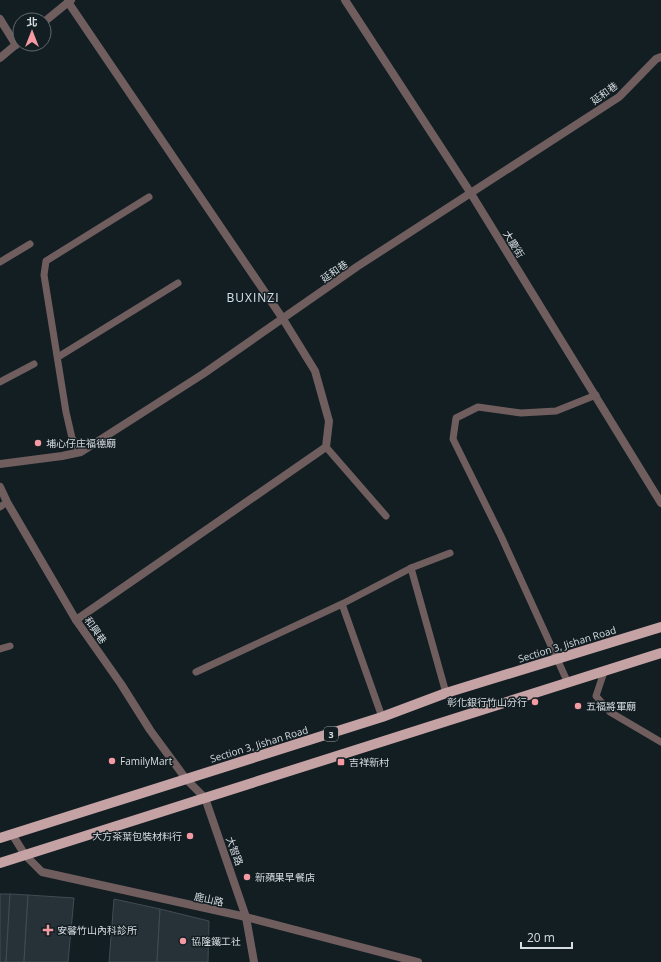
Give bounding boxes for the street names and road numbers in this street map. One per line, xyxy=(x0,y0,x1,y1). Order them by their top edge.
street label: 延和巷 xyxy=(588,79,620,107)
street label: 大慶街 xyxy=(500,228,528,260)
street label: 延和巷 xyxy=(318,257,350,285)
street label: 和興巷 xyxy=(82,614,110,646)
street label: Section 3, Jishan Road xyxy=(516,622,618,666)
street label: Section 3, Jishan Road xyxy=(208,722,310,766)
road number: 3 xyxy=(324,727,338,741)
street label: 大智路 xyxy=(223,835,247,867)
street label: 鹿山路 xyxy=(193,889,225,909)

